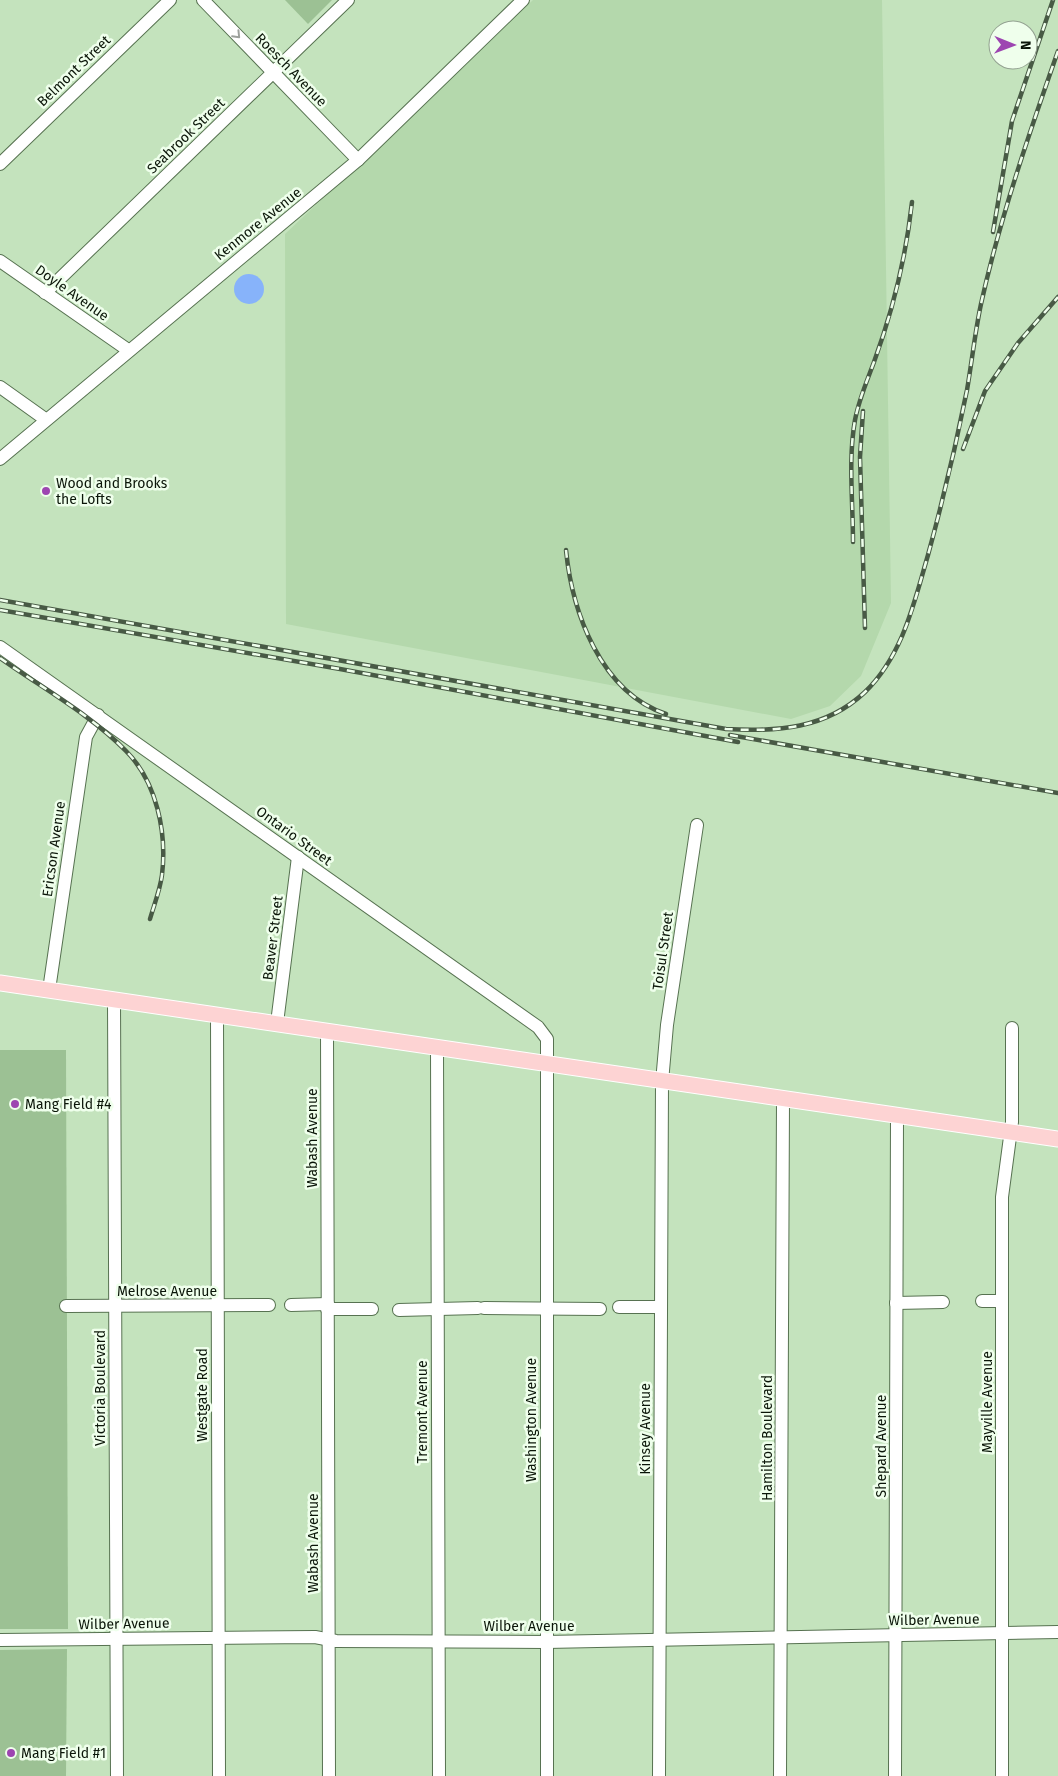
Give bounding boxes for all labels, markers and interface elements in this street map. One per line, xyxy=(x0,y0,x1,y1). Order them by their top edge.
north arrow xyxy=(988,20,1038,70)
one-way arrow xyxy=(231,29,240,38)
street label: Roesch Avenue xyxy=(252,30,330,110)
street label: Belmont Street xyxy=(34,31,115,110)
text: N xyxy=(1017,40,1034,50)
street label: Seabrook Street xyxy=(144,94,229,177)
street label: Kenmore Avenue xyxy=(211,184,305,264)
street label: Doyle Avenue xyxy=(32,261,112,325)
place label: Wood and Brooks the Lofts xyxy=(56,475,168,508)
marker: Wood and Brooks the Lofts xyxy=(40,485,52,497)
street label: Ericson Avenue xyxy=(39,800,69,898)
street label: Ontario Street xyxy=(253,803,336,870)
street label: Beaver Street xyxy=(259,894,287,981)
street label: Toisul Street xyxy=(649,910,677,991)
street label: Wabash Avenue xyxy=(304,1088,321,1188)
place label: Mang Field #4 xyxy=(25,1096,112,1113)
marker: Mang Field #4 xyxy=(9,1098,21,1110)
street label: Melrose Avenue xyxy=(117,1283,217,1300)
street label: Victoria Boulevard xyxy=(92,1330,109,1446)
street label: Westgate Road xyxy=(194,1348,211,1442)
street label: Mayville Avenue xyxy=(979,1351,996,1453)
street label: Washington Avenue xyxy=(523,1358,540,1482)
street label: Tremont Avenue xyxy=(414,1360,431,1464)
street label: Hamilton Boulevard xyxy=(759,1375,776,1501)
street label: Kinsey Avenue xyxy=(637,1383,654,1475)
street label: Shepard Avenue xyxy=(873,1395,890,1497)
street label: Wabash Avenue xyxy=(305,1493,322,1593)
street label: Wilber Avenue xyxy=(888,1611,980,1629)
street label: Wilber Avenue xyxy=(78,1615,170,1633)
street label: Wilber Avenue xyxy=(483,1618,575,1635)
place label: Mang Field #1 xyxy=(21,1745,106,1762)
marker: Mang Field #1 xyxy=(5,1747,17,1759)

